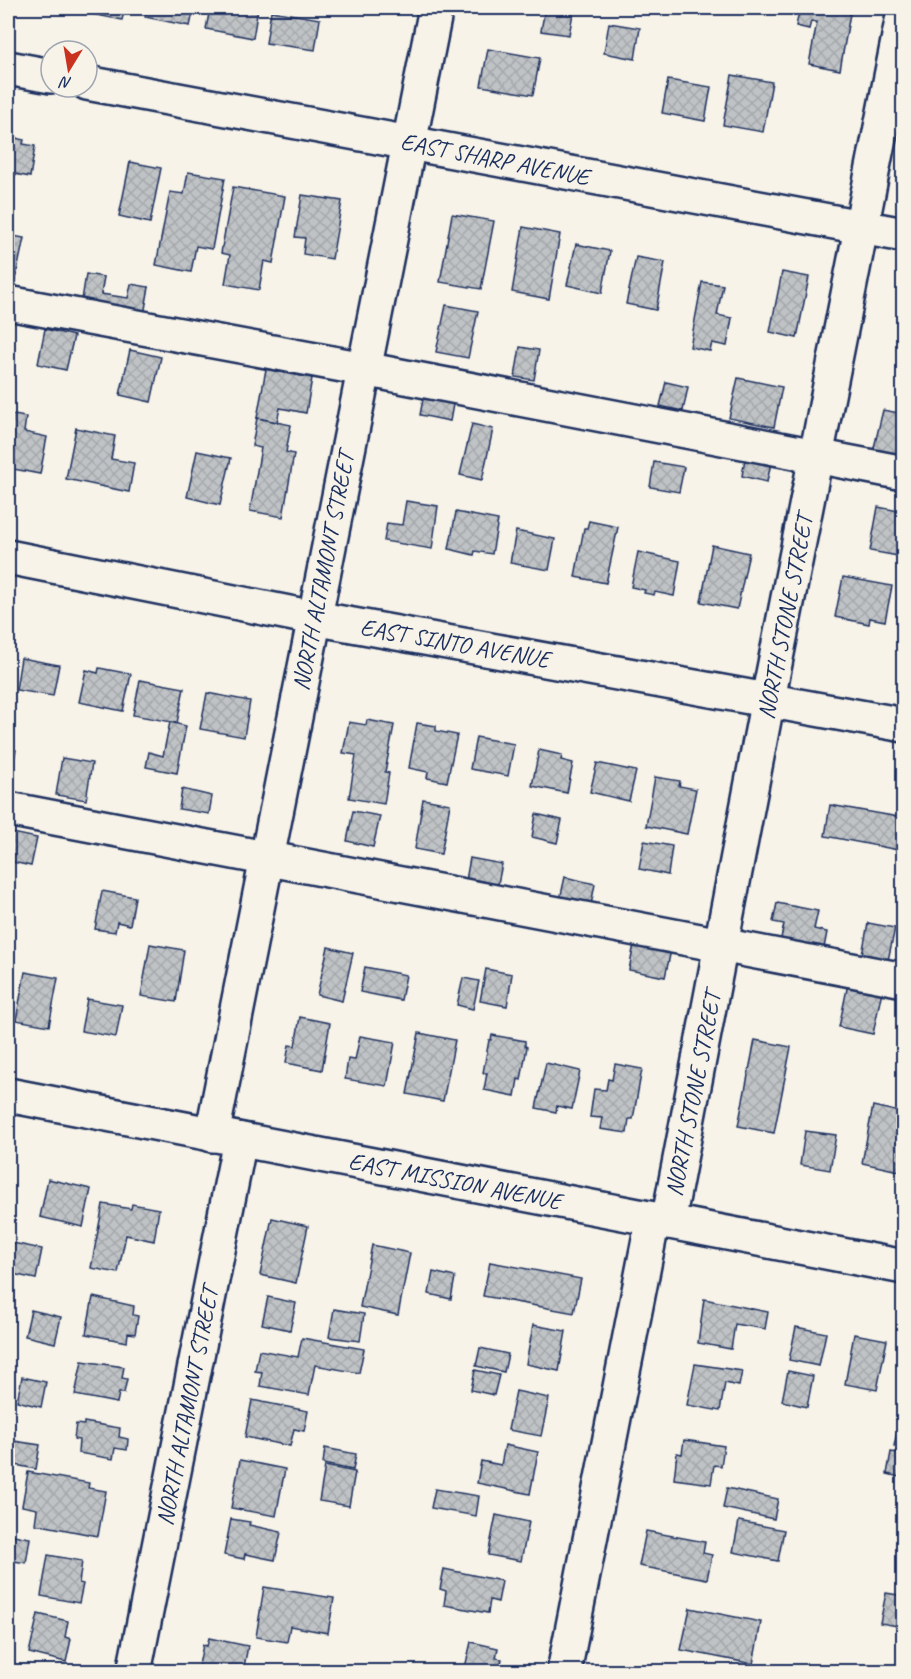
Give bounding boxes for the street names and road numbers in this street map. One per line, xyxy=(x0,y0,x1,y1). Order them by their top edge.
street label: EAST SHARP AVENUE xyxy=(398,126,595,193)
street label: NORTH ALTAMONT STREET xyxy=(285,444,362,693)
street label: NORTH STONE STREET xyxy=(751,507,821,722)
street label: EAST SINTO AVENUE xyxy=(358,612,555,675)
street label: NORTH STONE STREET xyxy=(659,984,729,1199)
street label: EAST MISSION AVENUE xyxy=(346,1146,567,1217)
street label: NORTH ALTAMONT STREET xyxy=(149,1279,226,1528)

